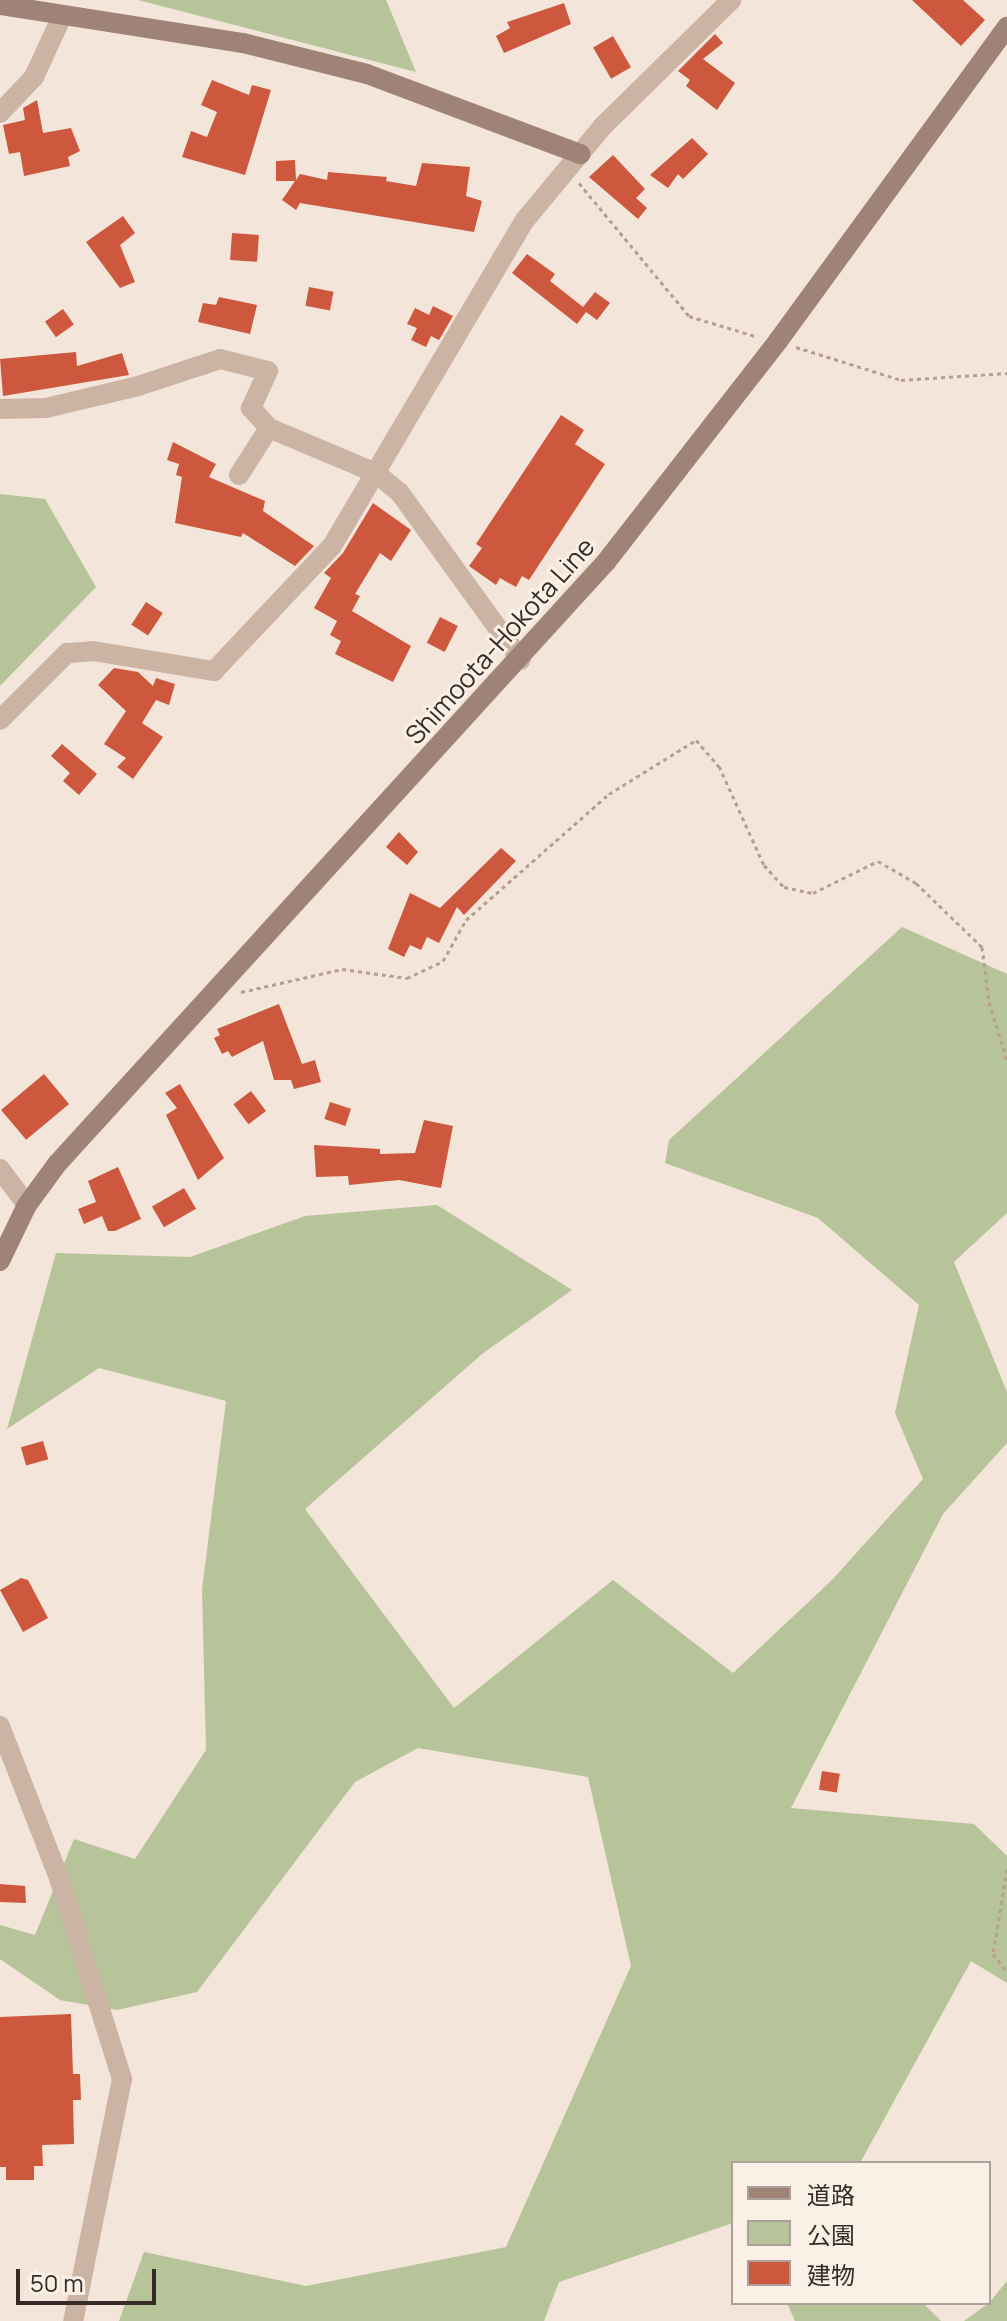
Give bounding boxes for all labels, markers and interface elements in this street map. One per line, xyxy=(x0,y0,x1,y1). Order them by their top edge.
street label: Shimoota-Hokota Line xyxy=(399,531,601,751)
legend xyxy=(731,2161,991,2305)
text: 道路 xyxy=(807,2178,855,2211)
text: 公園 xyxy=(807,2218,855,2251)
scale bar xyxy=(20,2253,160,2303)
text: 建物 xyxy=(807,2258,855,2291)
text: 50 m xyxy=(30,2266,84,2299)

